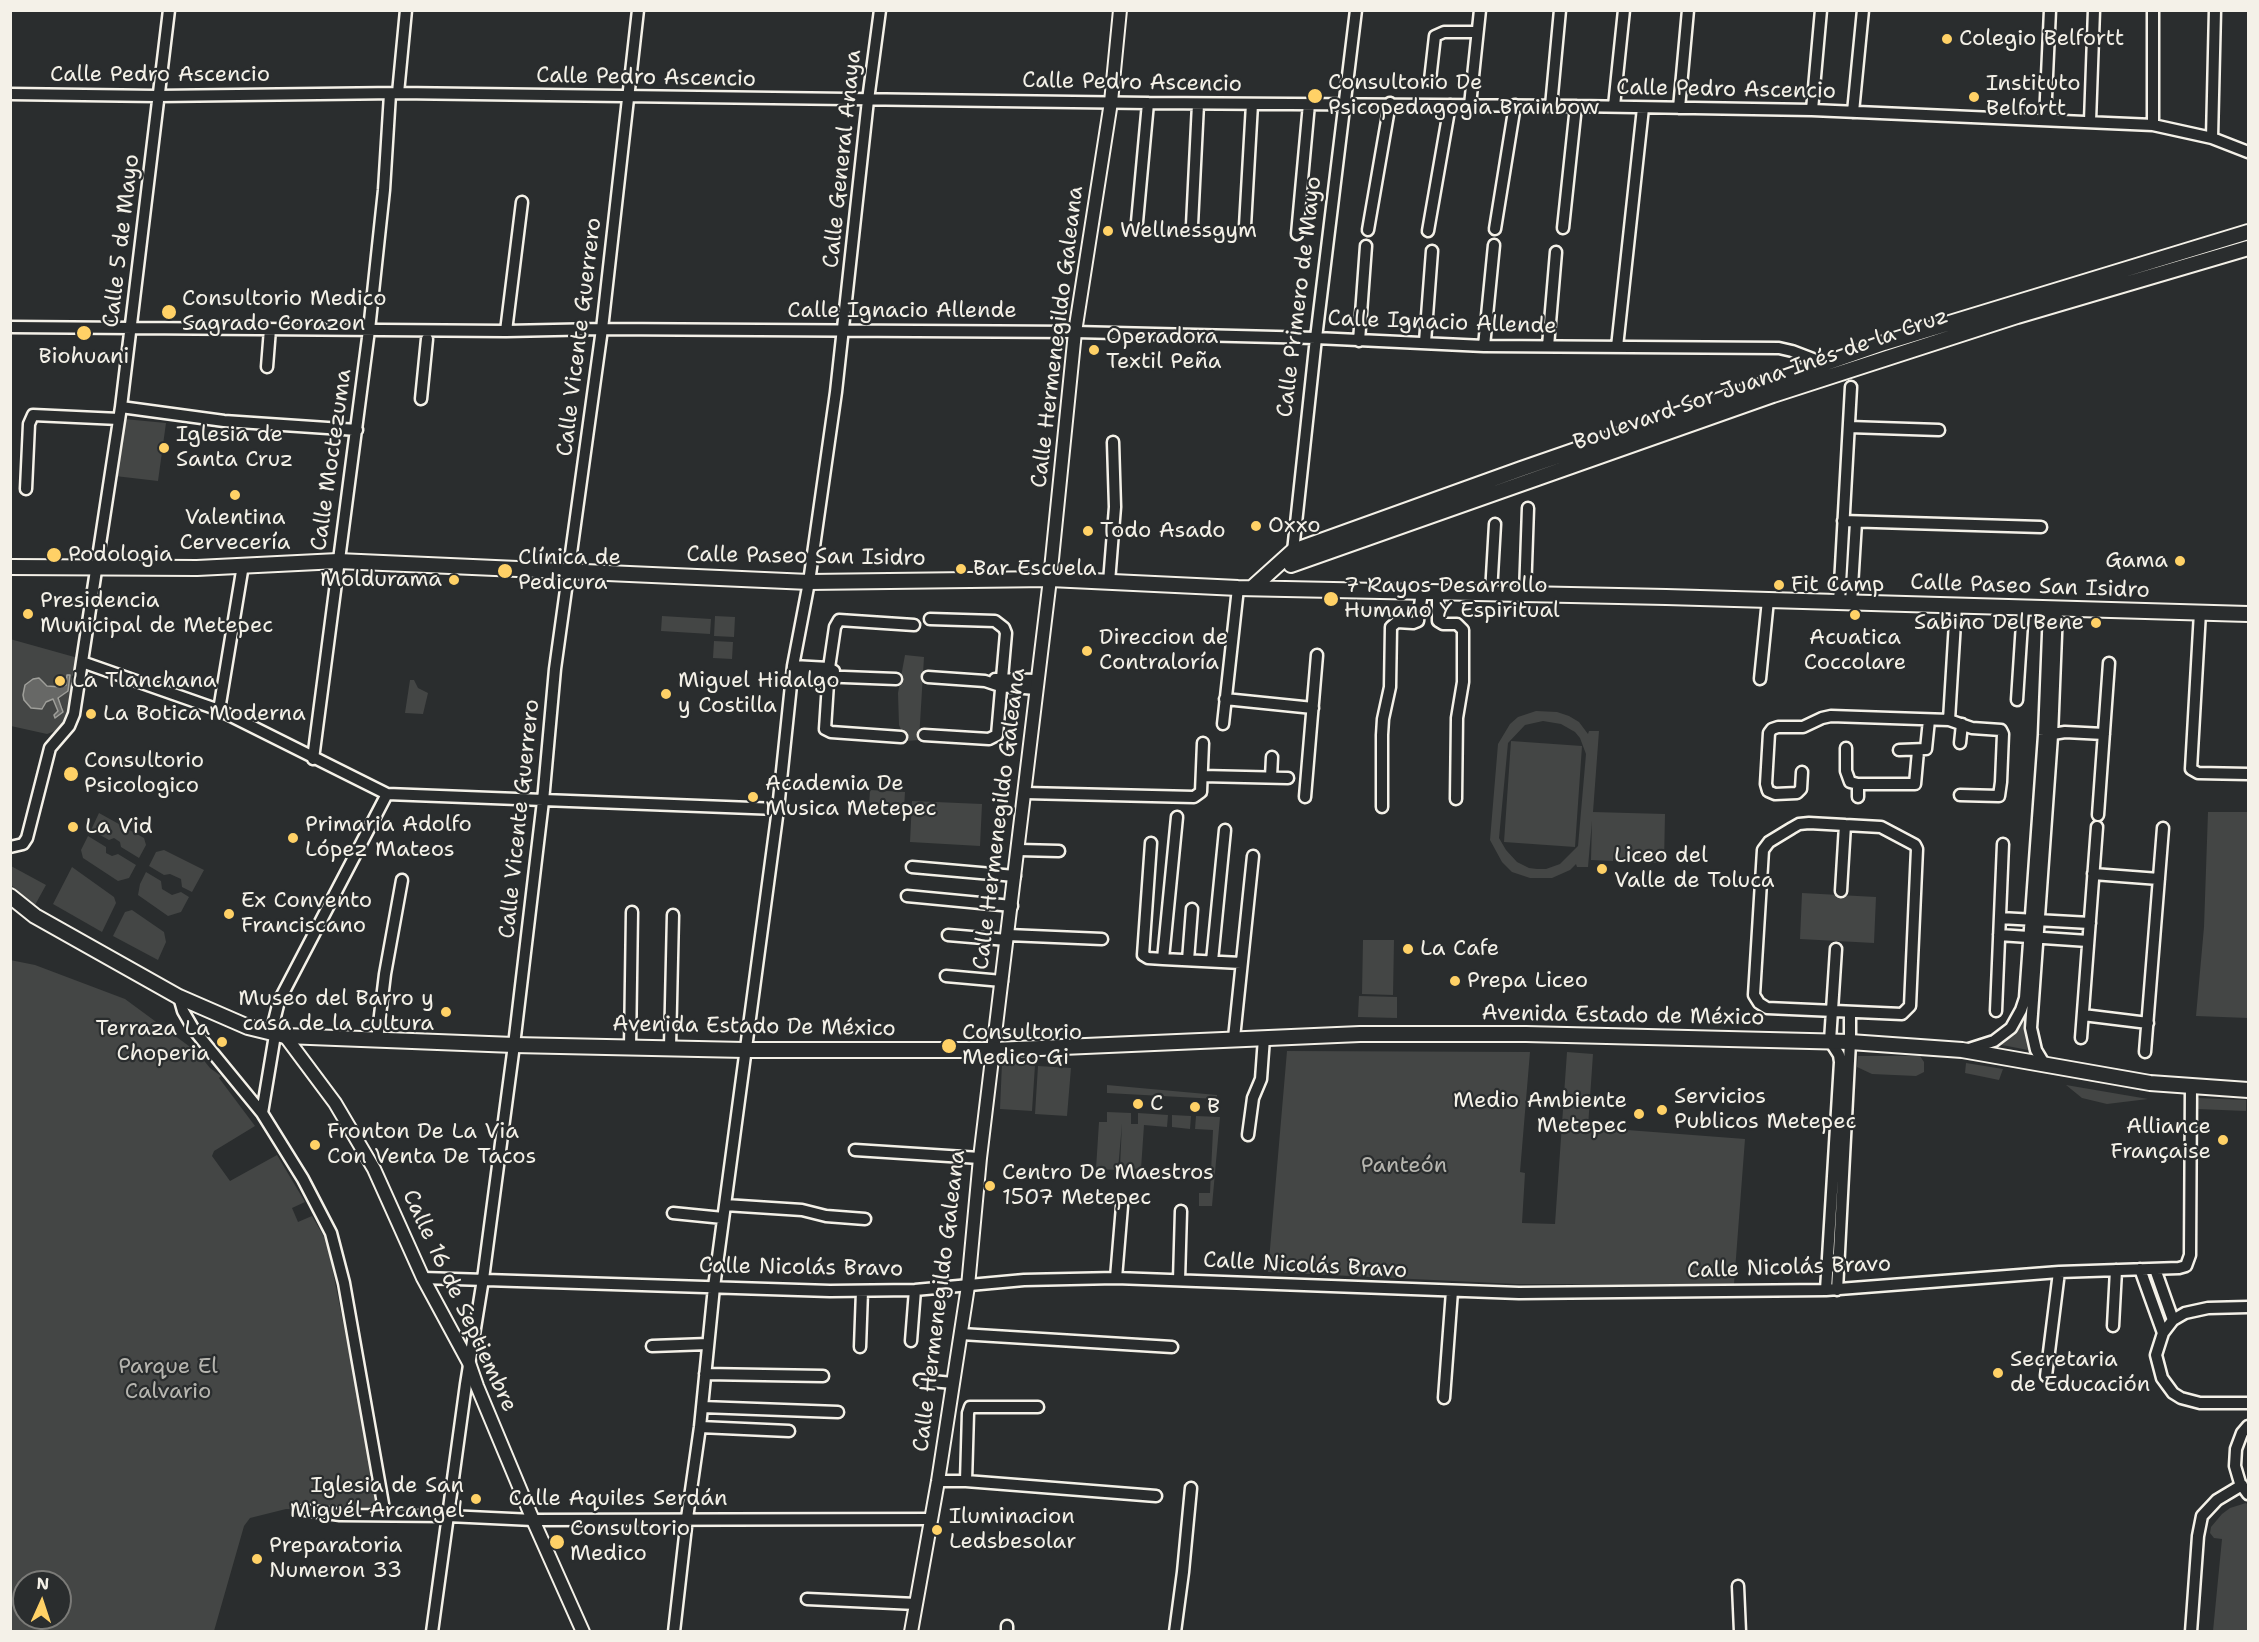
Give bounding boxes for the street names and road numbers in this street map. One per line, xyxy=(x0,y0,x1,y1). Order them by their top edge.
street label: Calle General Anaya xyxy=(818,48,868,270)
street label: Calle Pedro Ascencio xyxy=(50,62,270,88)
street label: Calle Pedro Ascencio xyxy=(536,63,756,93)
street label: Calle Pedro Ascencio xyxy=(1022,68,1242,98)
street label: Calle Pedro Ascencio xyxy=(1616,75,1836,105)
street label: Calle 5 de Mayo xyxy=(98,153,146,329)
street label: Calle Primero de Mayo xyxy=(1272,175,1328,419)
street label: Calle Hermenegildo Galeana xyxy=(1026,185,1090,489)
street label: Calle Vicente Guerrero xyxy=(552,216,608,458)
street label: Calle Ignacio Allende xyxy=(787,298,1017,324)
street label: Boulevard Sor Juana Inés de la Cruz xyxy=(1570,303,1952,457)
street label: Calle Ignacio Allende xyxy=(1327,306,1557,340)
street label: Calle Moctezuma xyxy=(306,367,358,553)
street label: Calle Paseo San Isidro xyxy=(686,542,926,572)
street label: Calle Paseo San Isidro xyxy=(1910,570,2150,604)
street label: Calle Hermenegildo Galeana xyxy=(968,667,1032,971)
street label: Calle Vicente Guerrero xyxy=(494,698,546,940)
street label: Avenida Estado de México xyxy=(1481,1000,1765,1032)
street label: Avenida Estado De México xyxy=(612,1011,896,1043)
street label: Calle Hermenegildo Galeana xyxy=(908,1149,972,1453)
street label: Calle 16 de Septiembre xyxy=(396,1186,522,1416)
street label: Calle Nicolás Bravo xyxy=(1202,1247,1408,1285)
street label: Calle Nicolás Bravo xyxy=(1686,1251,1892,1285)
street label: Calle Nicolás Bravo xyxy=(699,1253,903,1283)
street label: Calle Aquiles Serdán xyxy=(509,1486,727,1512)

